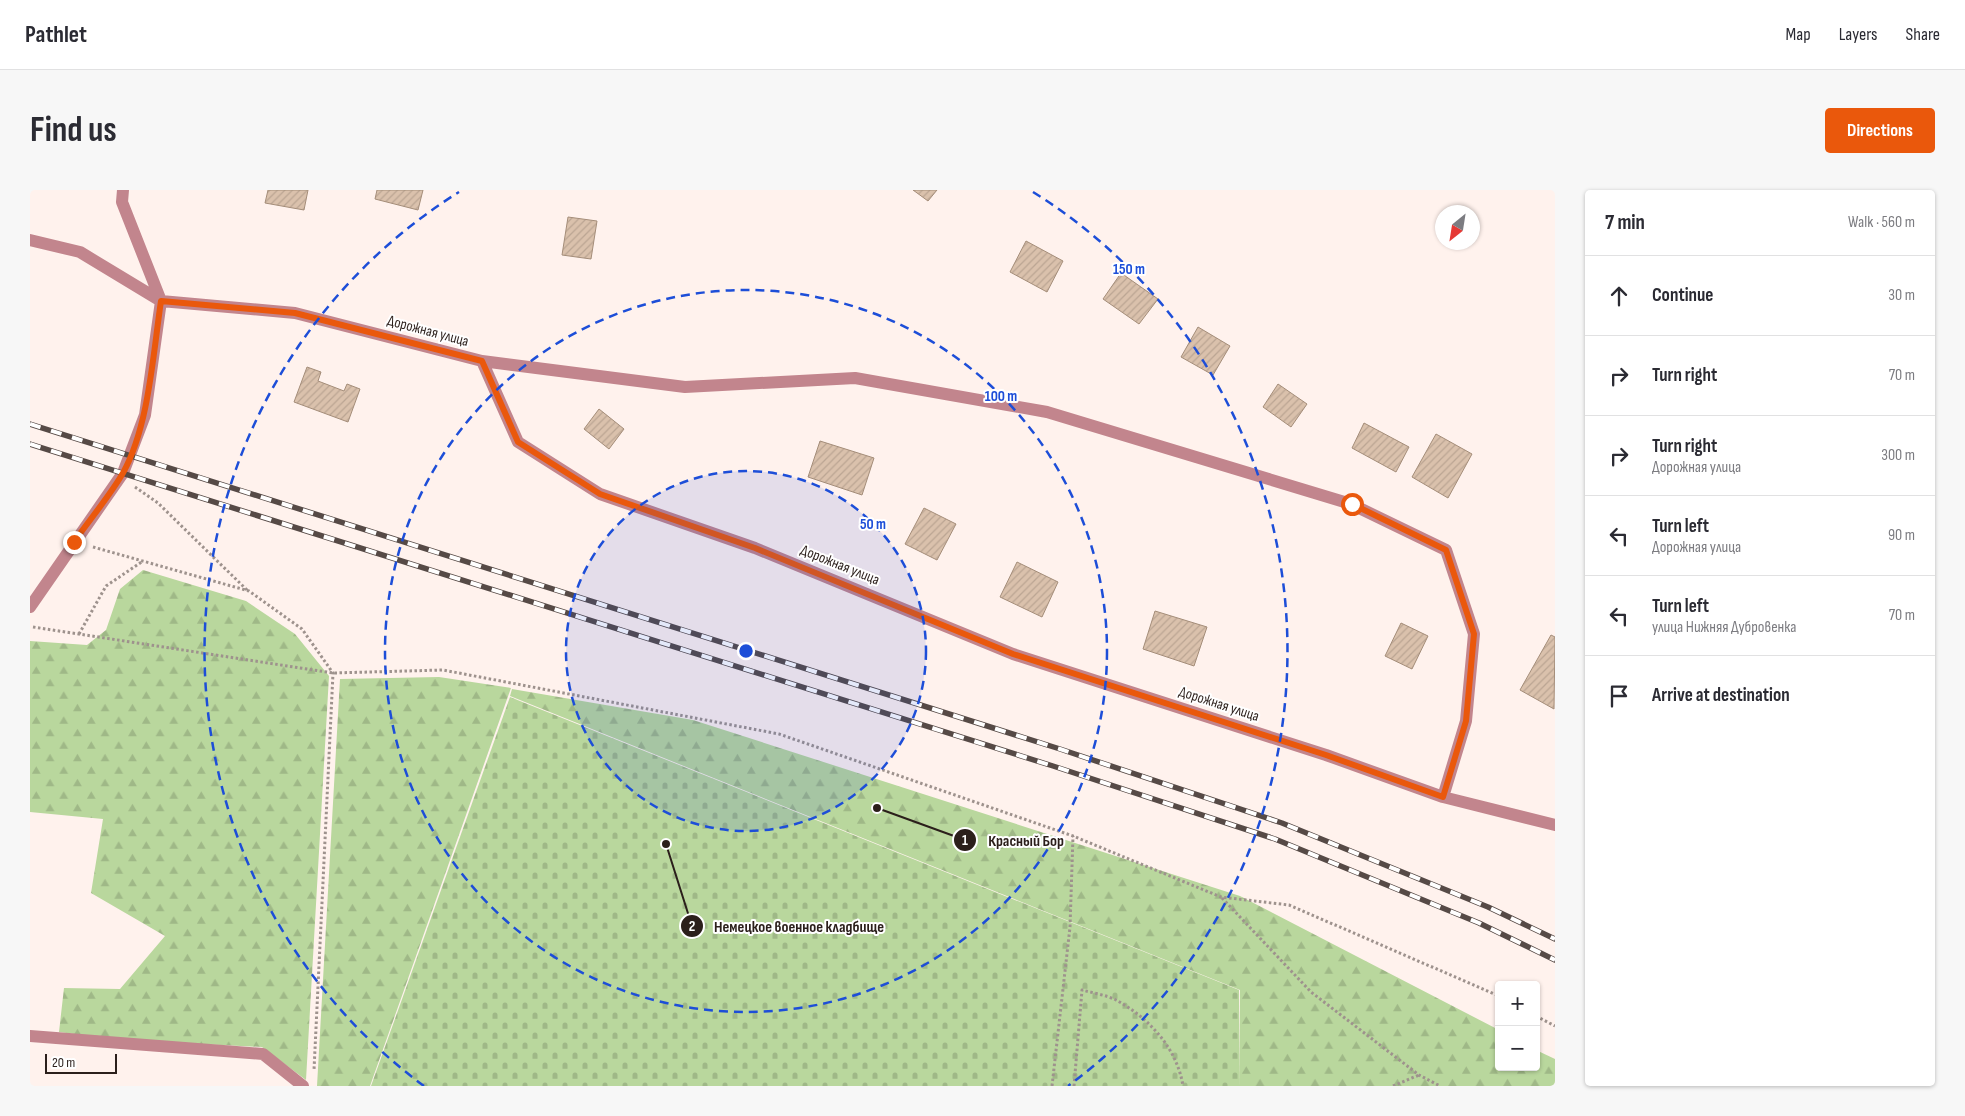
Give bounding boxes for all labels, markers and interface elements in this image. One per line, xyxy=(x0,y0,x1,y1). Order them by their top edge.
text: Pathlet xyxy=(25,20,87,49)
text: Map xyxy=(1786,24,1811,45)
text: Layers xyxy=(1839,24,1878,45)
text: Share xyxy=(1906,24,1940,45)
button: Directions xyxy=(1825,108,1935,153)
text: Find us xyxy=(30,109,117,152)
north arrow xyxy=(1435,205,1480,250)
text: 7 min xyxy=(1605,210,1645,235)
text: Walk · 560 m xyxy=(1848,213,1915,232)
text: 150 m xyxy=(1113,260,1145,279)
icon: ahead xyxy=(1605,282,1633,310)
text: Continue xyxy=(1652,284,1713,307)
text: 30 m xyxy=(1888,286,1915,305)
street label: Дорожная улица xyxy=(385,311,471,351)
icon: right xyxy=(1605,362,1633,390)
text: Turn right xyxy=(1652,364,1717,387)
text: 70 m xyxy=(1889,366,1915,385)
text: 100 m xyxy=(985,387,1017,406)
text: Turn right xyxy=(1652,435,1717,458)
icon: right xyxy=(1605,442,1633,470)
text: 300 m xyxy=(1881,446,1915,465)
text: Дорожная улица xyxy=(1652,458,1741,477)
route start xyxy=(1341,493,1364,516)
text: 50 m xyxy=(860,515,886,534)
text: Turn left xyxy=(1652,515,1709,538)
icon: left xyxy=(1605,522,1633,550)
text: 90 m xyxy=(1888,526,1915,545)
route end xyxy=(63,531,86,554)
text: Дорожная улица xyxy=(1652,538,1741,557)
street label: Дорожная улица xyxy=(798,541,882,590)
text: Turn left xyxy=(1652,595,1709,618)
icon: left xyxy=(1605,602,1633,630)
text: 70 m xyxy=(1889,606,1915,625)
text: улица Нижняя Дубровенка xyxy=(1652,618,1796,637)
centre of rings xyxy=(737,642,755,660)
street label: Дорожная улица xyxy=(1176,682,1262,726)
icon: arrive xyxy=(1605,682,1633,710)
text: Arrive at destination xyxy=(1652,684,1790,707)
callout: Красный Бор xyxy=(953,825,1073,856)
text: 1 xyxy=(962,831,968,850)
text: Красный Бор xyxy=(988,832,1064,851)
callout: Немецкое военное кладбище xyxy=(679,911,894,942)
text: 2 xyxy=(689,917,695,936)
text: Немецкое военное кладбище xyxy=(714,918,884,937)
map controls xyxy=(1495,981,1540,1071)
button: + xyxy=(1495,981,1540,1026)
button: − xyxy=(1495,1026,1540,1071)
scale bar xyxy=(45,1051,118,1074)
text: 20 m xyxy=(52,1054,75,1071)

